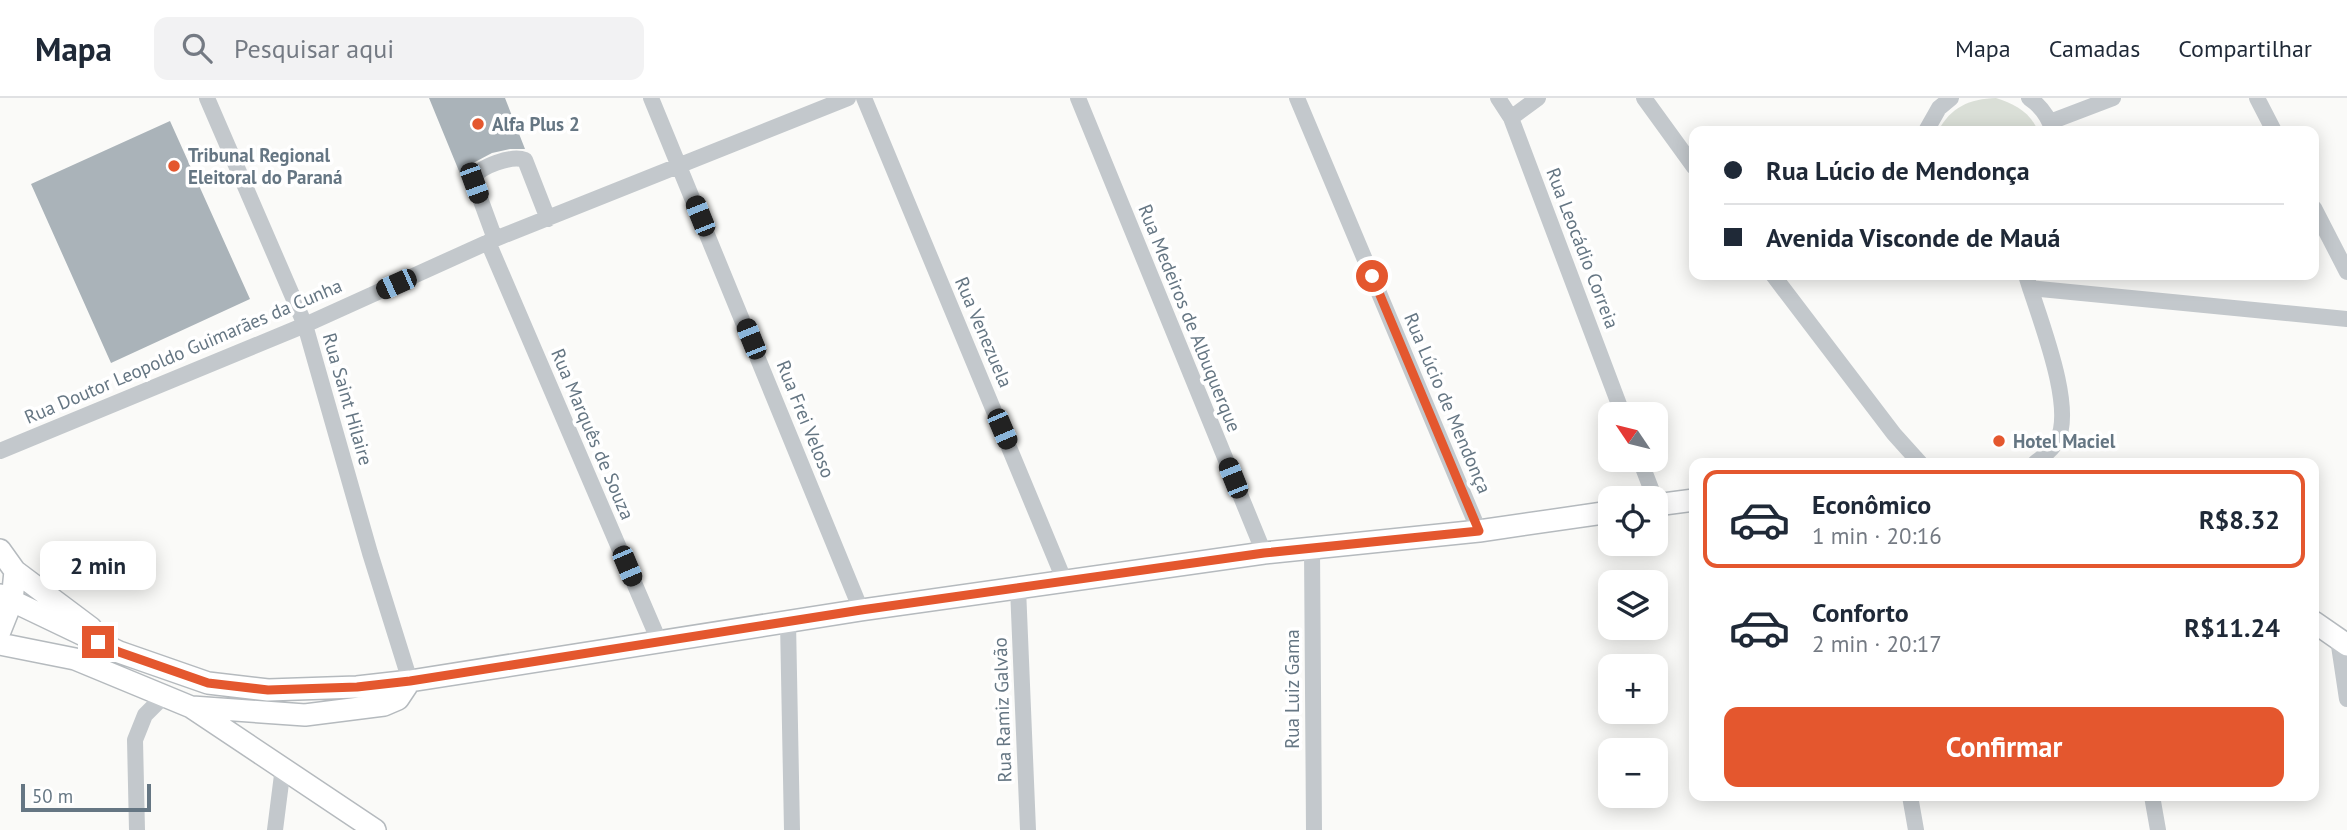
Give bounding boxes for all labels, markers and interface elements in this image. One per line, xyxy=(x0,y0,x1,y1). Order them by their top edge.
search box xyxy=(154,17,644,80)
text: Mapa xyxy=(35,27,112,70)
icon: search xyxy=(178,29,216,67)
text: Pesquisar aqui xyxy=(234,32,394,65)
text: Mapa xyxy=(1955,33,2011,64)
text: Camadas xyxy=(2049,33,2140,64)
text: Compartilhar xyxy=(2178,33,2312,64)
place label: Alfa Plus 2 xyxy=(492,112,580,136)
marker: Alfa Plus 2 xyxy=(470,116,486,132)
place label: Tribunal Regional Eleitoral do Paraná xyxy=(188,143,342,189)
text: Rua Lúcio de Mendonça xyxy=(1766,154,2030,187)
marker: Tribunal Regional Eleitoral do Paraná xyxy=(166,158,182,174)
car xyxy=(457,160,492,206)
street label: Rua Leocádio Correia xyxy=(1541,164,1625,332)
car xyxy=(683,193,718,239)
street label: Rua Medeiros de Albuquerque xyxy=(1133,201,1247,435)
text: Avenida Visconde de Mauá xyxy=(1766,221,2060,254)
route start xyxy=(1356,260,1388,292)
car xyxy=(373,266,420,302)
street label: Rua Doutor Leopoldo Guimarães da Cunha xyxy=(21,273,345,429)
street label: Rua Venezuela xyxy=(950,273,1018,391)
street label: Rua Lúcio de Mendonça xyxy=(1399,309,1497,497)
car xyxy=(734,316,769,362)
street label: Rua Saint Hilaire xyxy=(318,330,378,468)
street label: Rua Marquês de Souza xyxy=(546,345,640,523)
street label: Rua Frei Veloso xyxy=(772,357,840,481)
north arrow xyxy=(1598,402,1668,472)
map controls xyxy=(1598,402,1668,808)
car xyxy=(985,406,1020,452)
place label: Hotel Maciel xyxy=(2013,429,2116,453)
marker: Hotel Maciel xyxy=(1991,433,2007,449)
car xyxy=(1216,455,1251,501)
button: locate xyxy=(1598,486,1668,556)
icon: car xyxy=(1728,488,1791,551)
text: Econômico xyxy=(1812,488,1931,521)
text: R$8.32 xyxy=(2199,503,2280,536)
text: 1 min · 20:16 xyxy=(1812,521,1942,550)
callout: 2 min xyxy=(40,540,156,589)
car xyxy=(610,543,645,589)
text: 2 min xyxy=(70,551,126,580)
button: layers xyxy=(1598,570,1668,640)
icon: car xyxy=(1728,596,1791,659)
text: Conforto xyxy=(1812,596,1909,629)
text: R$11.24 xyxy=(2184,611,2280,644)
route end xyxy=(82,626,114,658)
street label: Rua Luiz Gama xyxy=(1280,629,1304,749)
text: 2 min · 20:17 xyxy=(1812,629,1942,658)
street label: Rua Ramiz Galvão xyxy=(987,637,1017,783)
button: + xyxy=(1598,654,1668,724)
button: Confirmar xyxy=(1724,707,2284,787)
button: − xyxy=(1598,738,1668,808)
scale bar xyxy=(21,781,150,813)
text: 50 m xyxy=(32,784,73,808)

